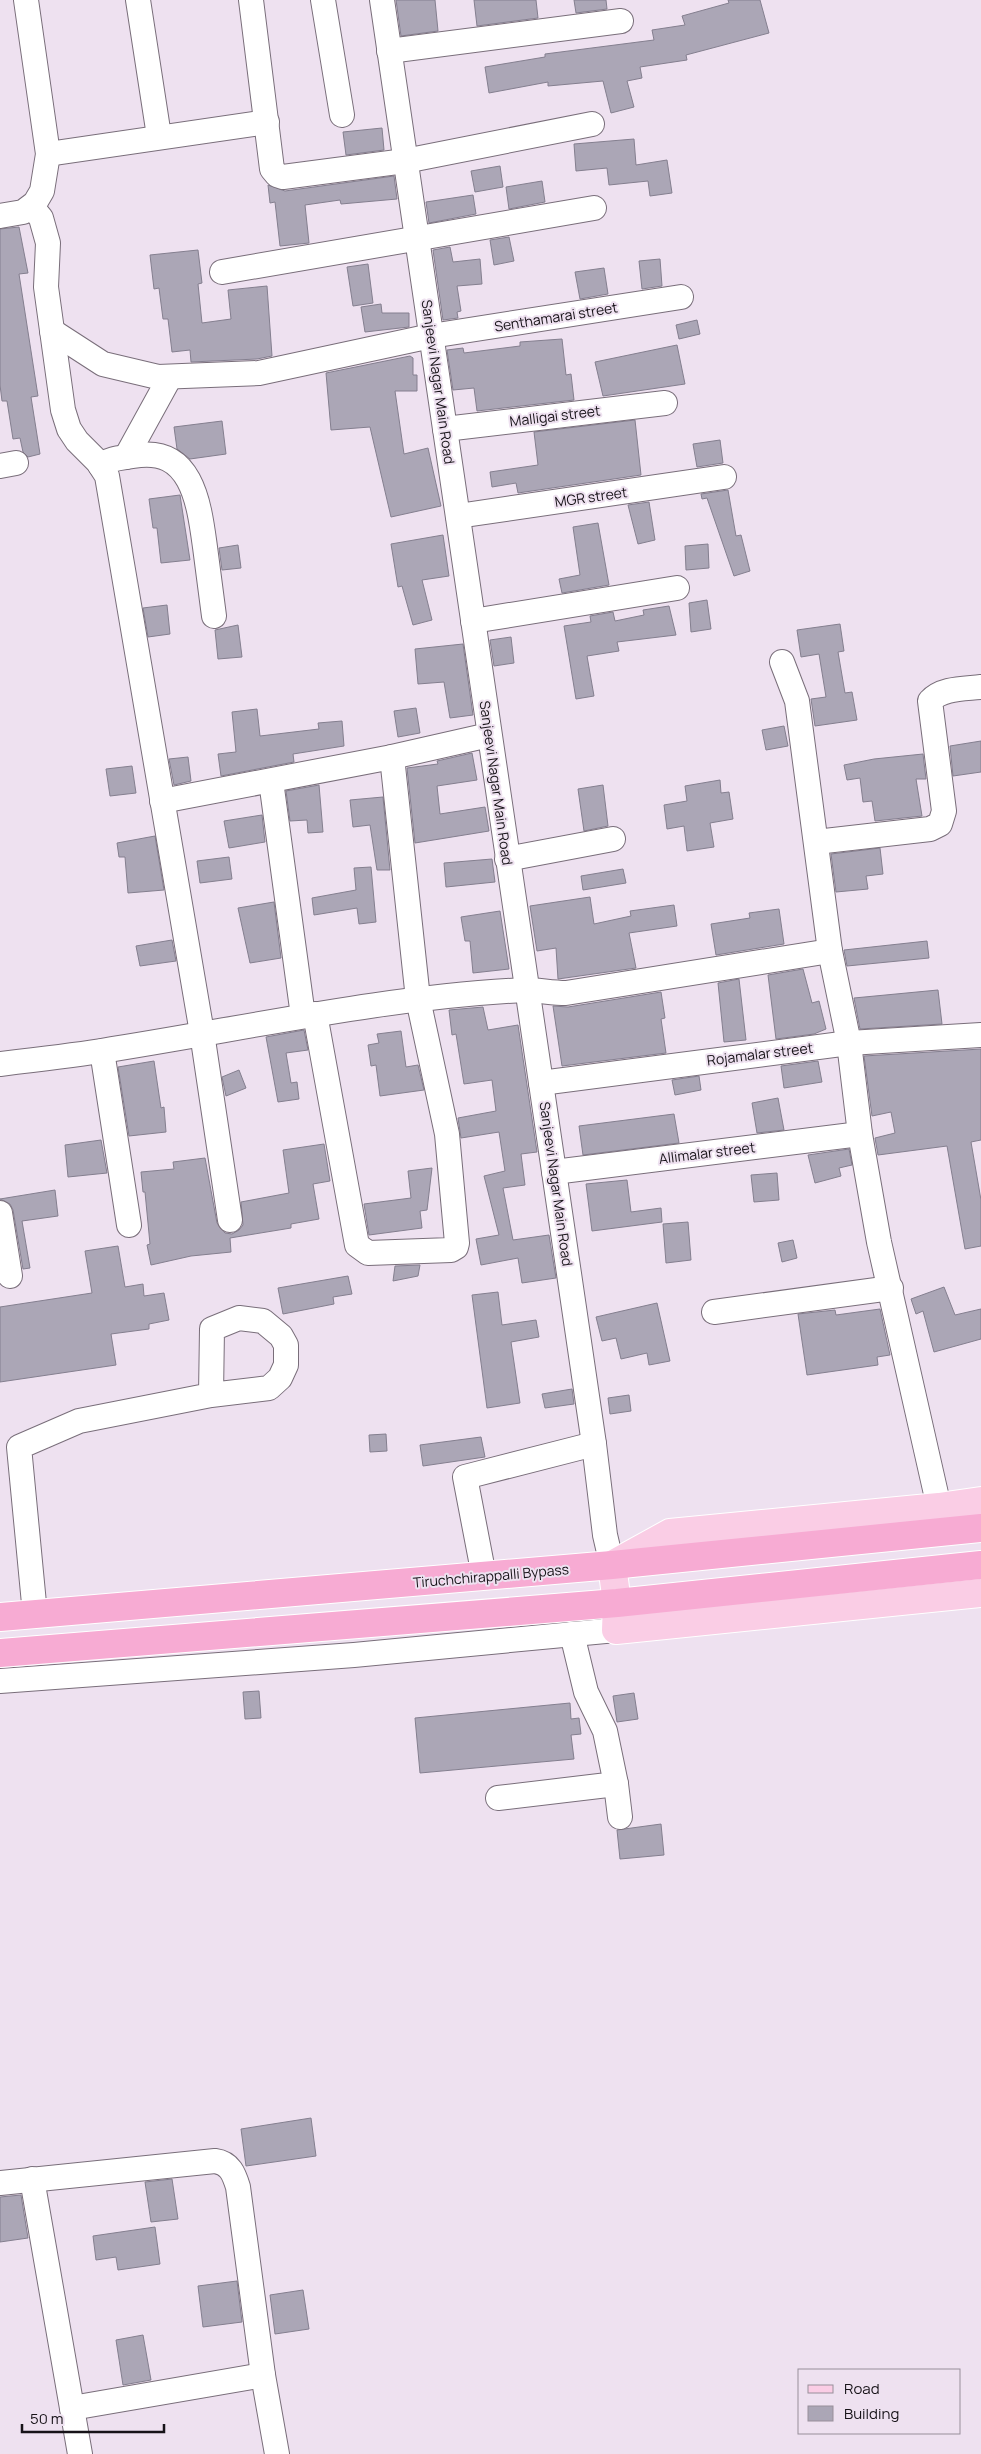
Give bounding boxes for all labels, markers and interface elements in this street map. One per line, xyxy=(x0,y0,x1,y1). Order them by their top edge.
street label: Senthamarai street xyxy=(493,297,619,336)
street label: Sanjeevi Nagar Main Road xyxy=(418,298,459,465)
street label: Malligai street xyxy=(508,400,602,430)
street label: MGR street xyxy=(553,482,629,511)
street label: Sanjeevi Nagar Main Road xyxy=(476,699,517,866)
street label: Rojamalar street xyxy=(706,1038,814,1069)
street label: Sanjeevi Nagar Main Road xyxy=(536,1100,577,1267)
street label: Allimalar street xyxy=(658,1137,757,1168)
street label: Tiruchchirappalli Bypass xyxy=(412,1559,570,1592)
legend xyxy=(798,2369,961,2434)
text: Road xyxy=(844,2378,880,2399)
scale bar xyxy=(22,2402,165,2434)
text: Building xyxy=(844,2403,899,2424)
text: 50 m xyxy=(30,2408,64,2429)

